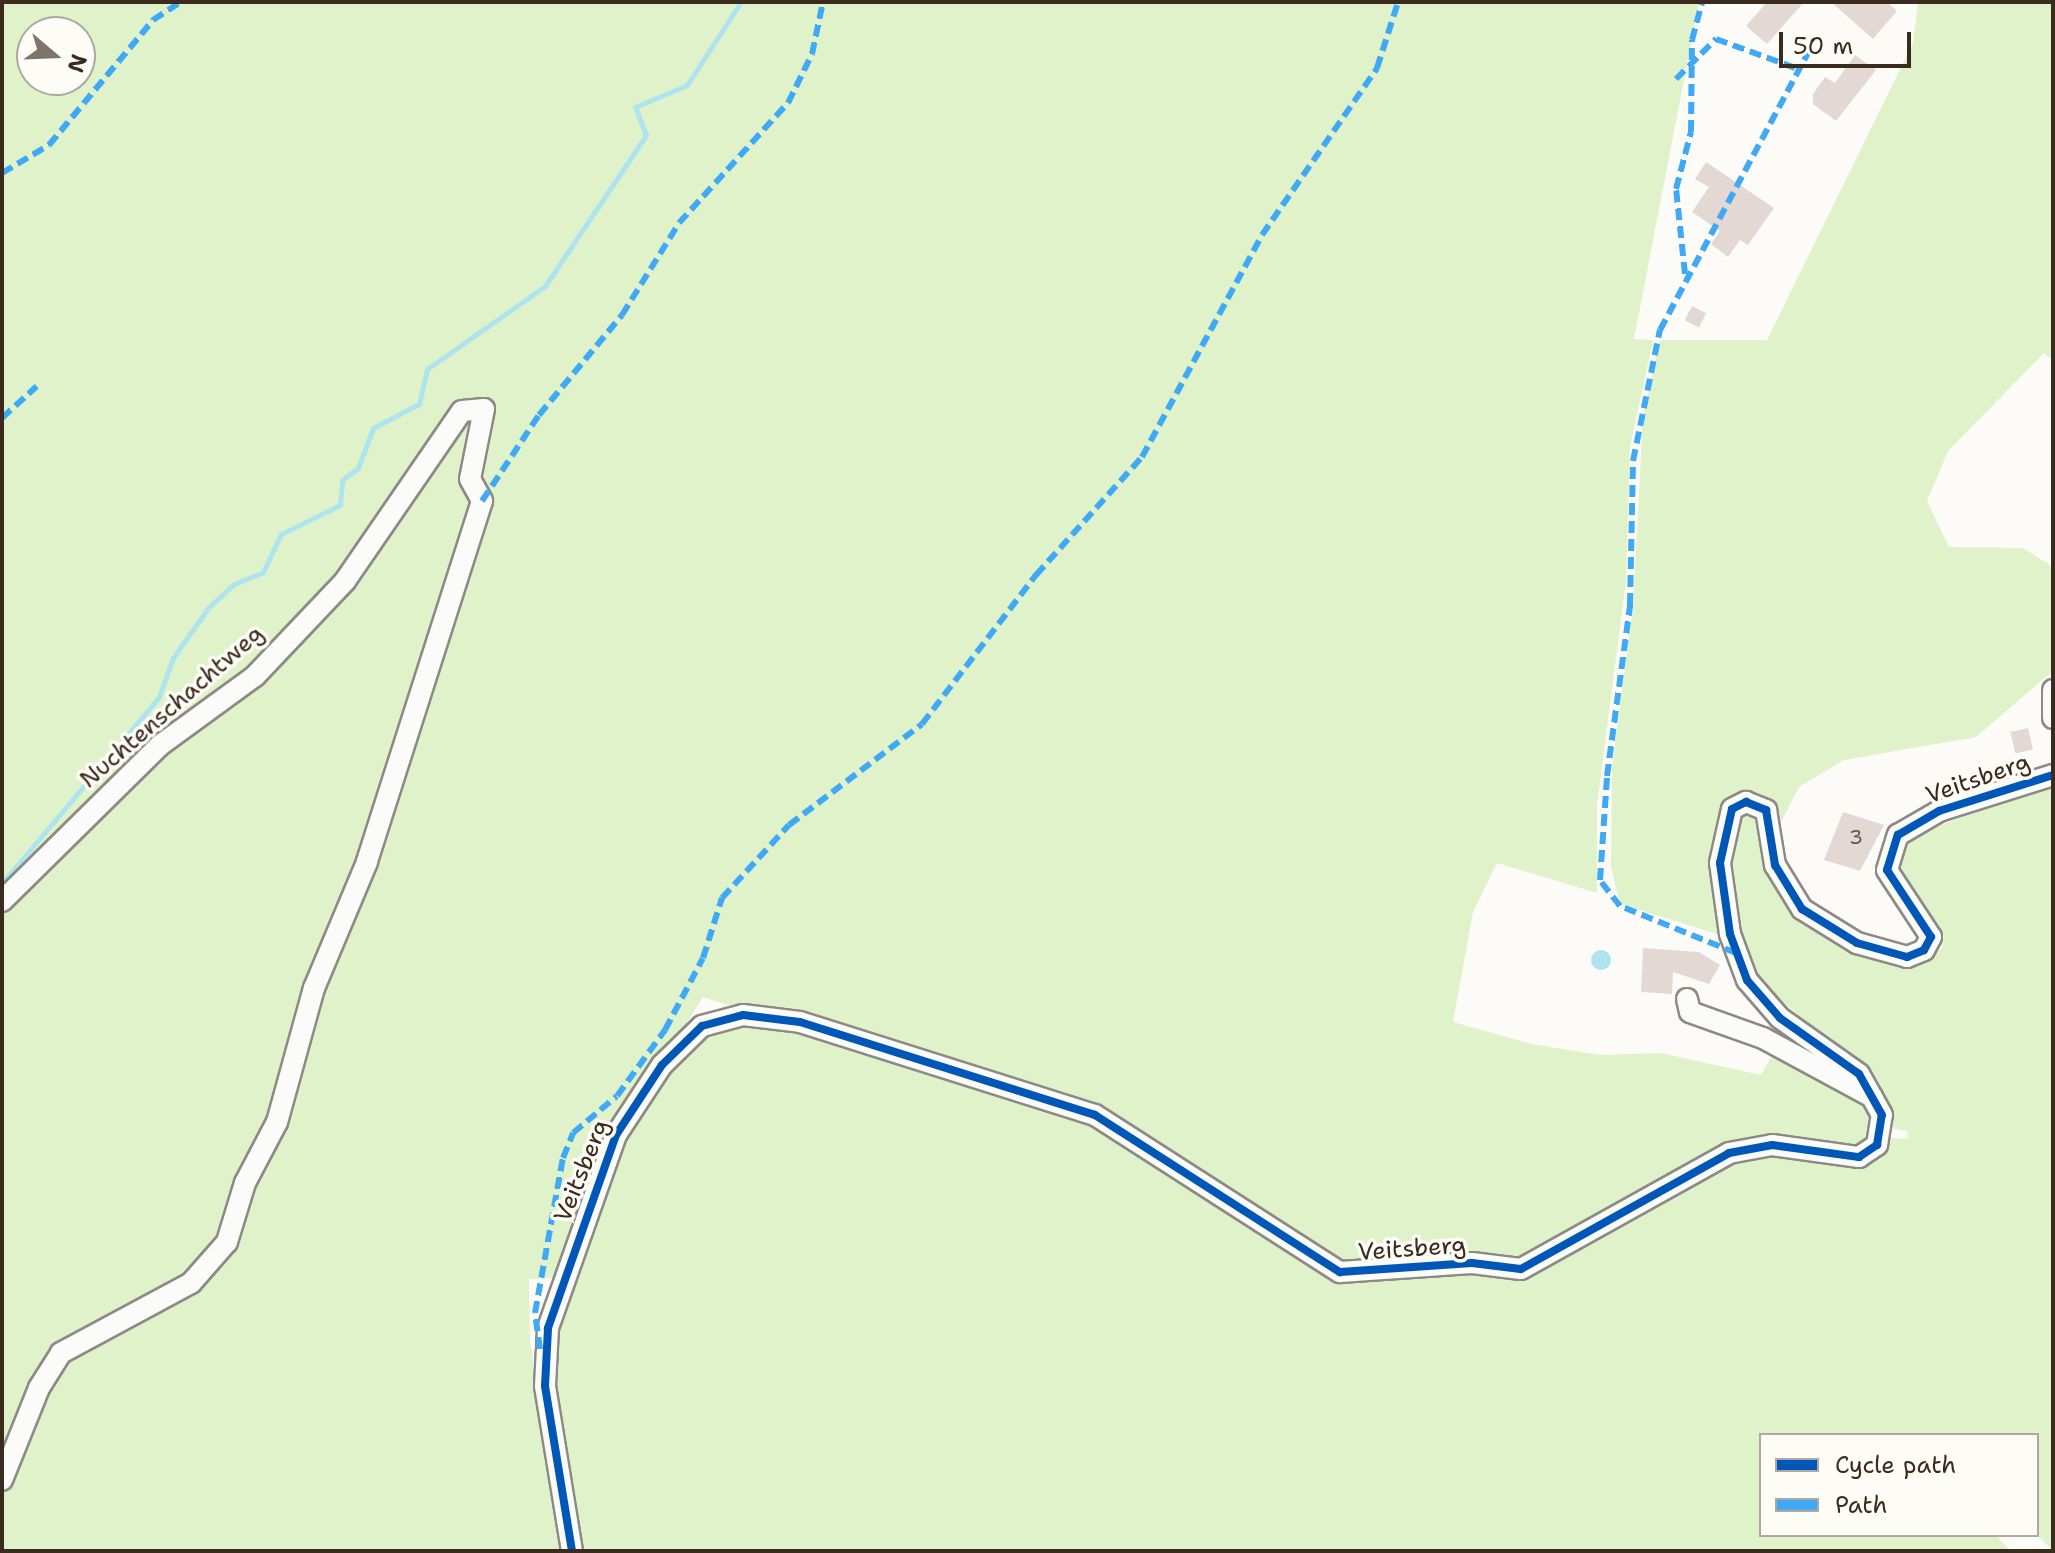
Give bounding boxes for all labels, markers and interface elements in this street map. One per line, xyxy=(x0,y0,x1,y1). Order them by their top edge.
north arrow xyxy=(16,16,96,96)
scale bar xyxy=(1783,16,1915,66)
text: 50 m xyxy=(1793,30,1853,62)
text: N xyxy=(61,50,94,76)
street label: Nuchtenschachtweg xyxy=(74,619,270,795)
street label: Veitsberg xyxy=(1922,748,2034,810)
house number: 3 xyxy=(1849,825,1863,849)
street label: Veitsberg xyxy=(548,1115,616,1227)
street label: Veitsberg xyxy=(1357,1231,1467,1267)
legend xyxy=(1759,1433,2039,1537)
text: Cycle path xyxy=(1835,1449,1956,1481)
text: Path xyxy=(1835,1489,1887,1521)

